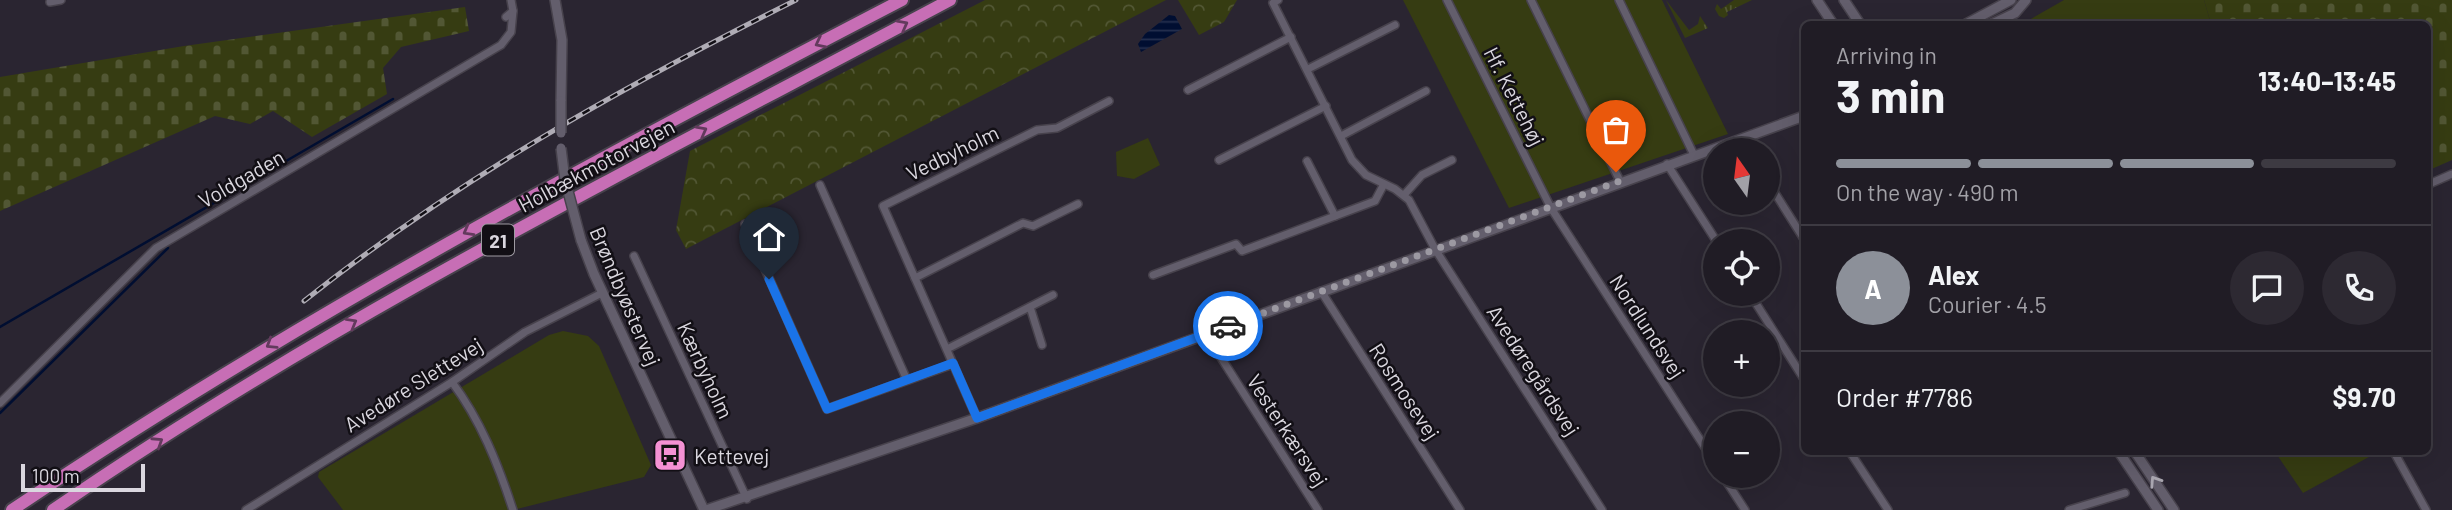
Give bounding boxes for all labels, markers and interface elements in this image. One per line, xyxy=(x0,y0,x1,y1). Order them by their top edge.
one-way arrow xyxy=(896,20,908,33)
one-way arrow xyxy=(815,34,827,48)
text: Arriving in xyxy=(1836,41,1937,69)
street label: Hf. Kettehøj xyxy=(1479,42,1551,150)
text: 13:40–13:45 xyxy=(2258,65,2396,96)
text: 3 min xyxy=(1836,67,1945,122)
pin xyxy=(1586,100,1646,172)
icon: bag xyxy=(1597,111,1635,149)
street label: Holbækmotorvejen xyxy=(514,113,678,217)
street label: Vedbyholm xyxy=(902,119,1002,185)
one-way arrow xyxy=(695,126,707,139)
north arrow xyxy=(1703,138,1780,215)
map controls xyxy=(1703,138,1780,488)
street label: Voldgaden xyxy=(194,143,288,213)
text: On the way · 490 m xyxy=(1836,178,2019,206)
pin xyxy=(739,207,799,279)
icon: home xyxy=(750,218,788,256)
one-way arrow xyxy=(463,223,475,236)
street label: Brøndbyøstervej xyxy=(585,223,667,369)
road number: 21 xyxy=(482,224,514,256)
button: locate xyxy=(1703,229,1780,306)
button: chat xyxy=(2230,251,2304,325)
button: phone xyxy=(2322,251,2396,325)
text: Alex xyxy=(1928,259,1979,290)
street label: Nordlundsvej xyxy=(1605,269,1691,383)
text: A xyxy=(1864,273,1882,304)
text: Courier · 4.5 xyxy=(1928,290,2047,318)
courier xyxy=(1193,291,1263,361)
street label: Avedøregårdsvej xyxy=(1482,300,1586,440)
icon: car xyxy=(1209,307,1247,345)
one-way arrow xyxy=(345,318,358,331)
street label: Kærbyholm xyxy=(673,318,739,422)
button: + xyxy=(1703,320,1780,397)
street label: Avedøre Slettevej xyxy=(339,331,487,437)
one-way arrow xyxy=(265,336,278,349)
street label: Rosmosevej xyxy=(1365,338,1445,444)
street label: Vesterkærsvej xyxy=(1242,369,1334,491)
text: Order #7786 xyxy=(1836,381,1973,412)
text: $9.70 xyxy=(2333,381,2396,412)
button: − xyxy=(1703,411,1780,488)
bus stop icon: Kettevej xyxy=(651,436,689,474)
one-way arrow xyxy=(150,437,163,450)
place label: Kettevej xyxy=(694,443,769,468)
scale bar xyxy=(21,461,145,493)
text: 100 m xyxy=(32,464,80,487)
one-way arrow xyxy=(2150,476,2163,489)

